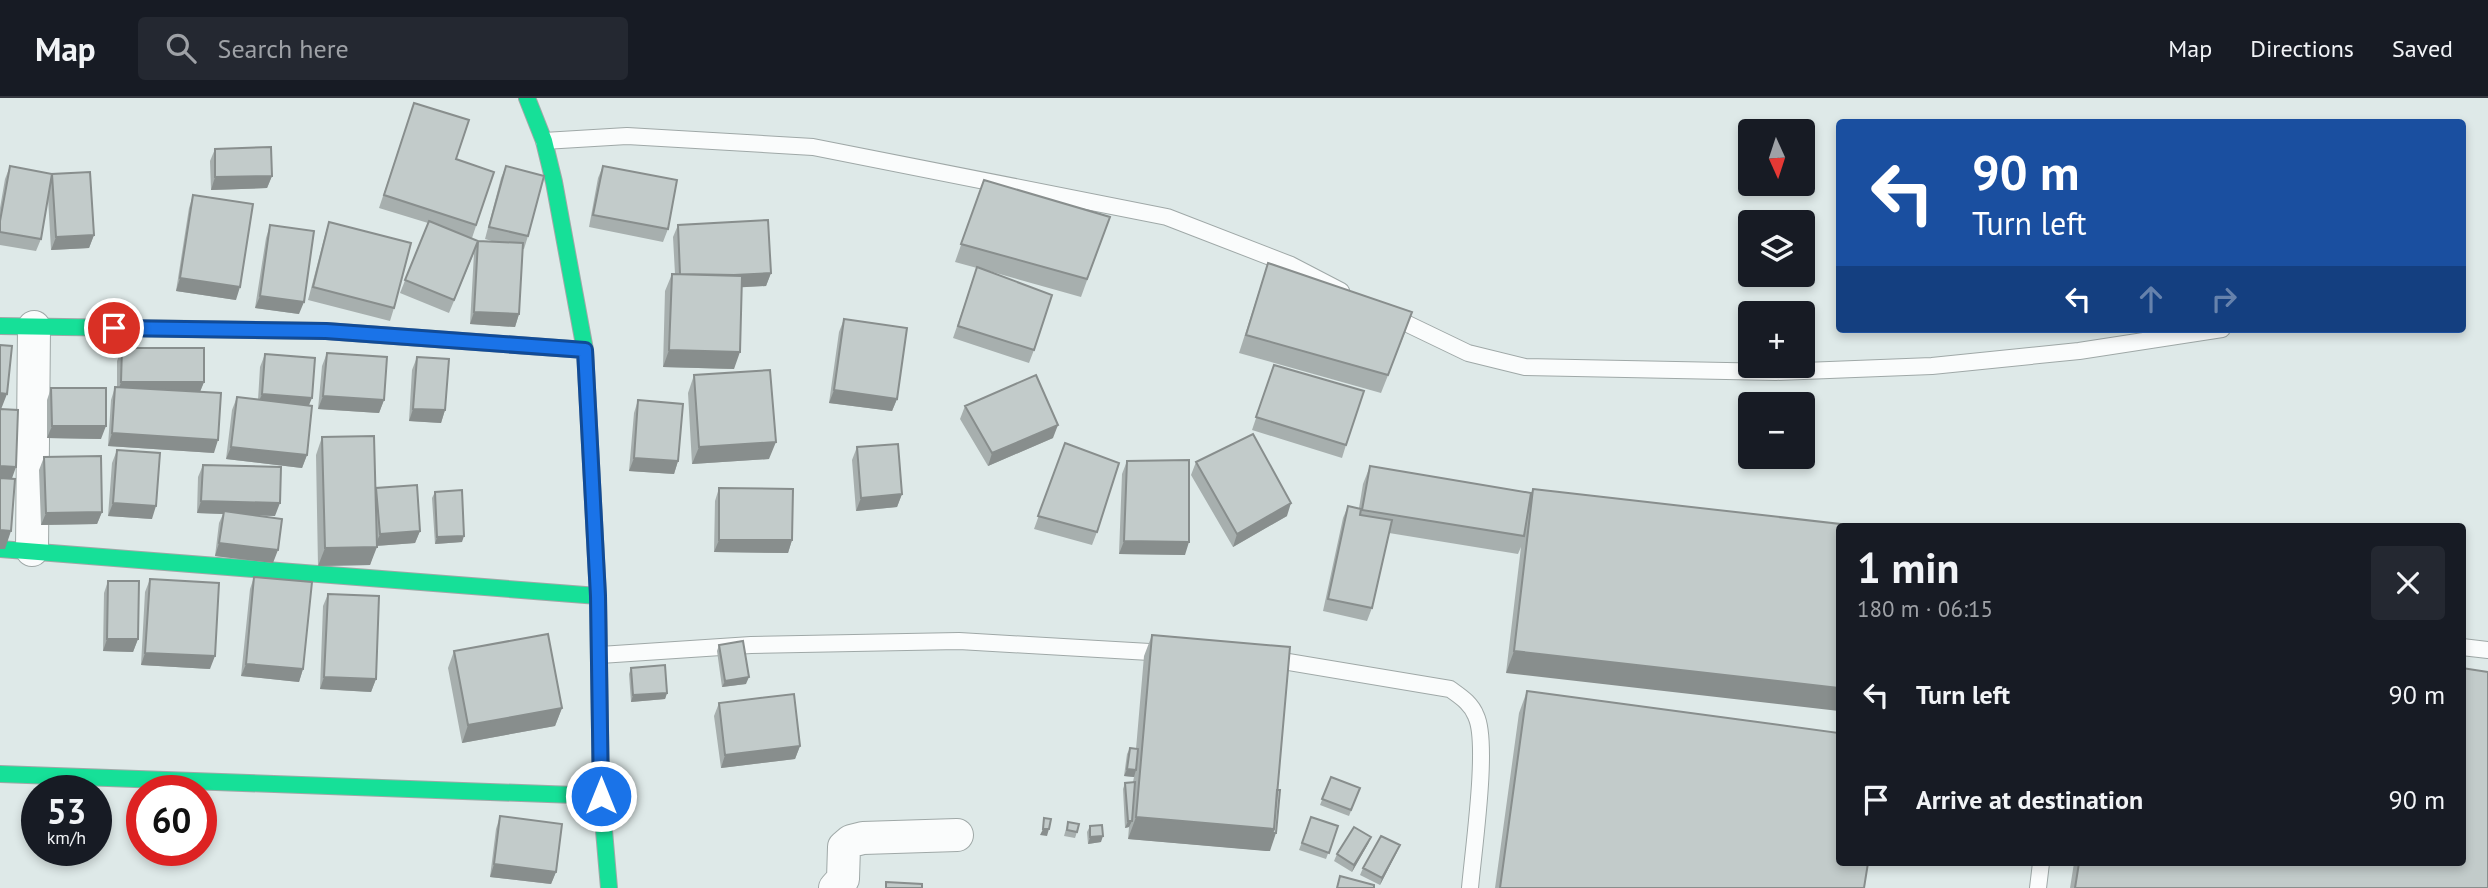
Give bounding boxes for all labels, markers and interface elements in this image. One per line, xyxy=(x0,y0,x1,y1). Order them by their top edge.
search box xyxy=(138,17,628,80)
text: Map xyxy=(35,27,96,70)
icon: search xyxy=(162,29,200,67)
text: Search here xyxy=(218,32,349,65)
text: Map xyxy=(2168,33,2212,64)
text: Directions xyxy=(2250,33,2354,64)
text: Saved xyxy=(2392,33,2453,64)
north arrow xyxy=(1738,119,1815,196)
map controls xyxy=(1738,119,1815,469)
text: 90 m xyxy=(1972,140,2079,204)
icon: left xyxy=(1857,147,1948,238)
text: Turn left xyxy=(1972,202,2087,244)
button: layers xyxy=(1738,210,1815,287)
icon: left xyxy=(2059,280,2097,318)
icon: ahead xyxy=(2132,280,2170,318)
icon: right xyxy=(2205,280,2243,318)
pin xyxy=(84,298,144,358)
button: + xyxy=(1738,301,1815,378)
icon: arrive xyxy=(95,309,133,347)
button: − xyxy=(1738,392,1815,469)
text: 1 min xyxy=(1857,540,1959,595)
button: close xyxy=(2371,546,2445,620)
text: 180 m · 06:15 xyxy=(1857,594,1993,623)
icon: left xyxy=(1857,676,1895,714)
text: Turn left xyxy=(1916,678,2010,711)
text: 90 m xyxy=(2389,678,2445,711)
position arrow xyxy=(564,759,638,833)
speed limit sign: 60 xyxy=(126,775,217,866)
icon: arrive xyxy=(1857,781,1895,819)
text: Arrive at destination xyxy=(1916,783,2143,816)
text: 90 m xyxy=(2389,783,2445,816)
text: 53 xyxy=(47,788,86,834)
text: km/h xyxy=(47,826,86,849)

